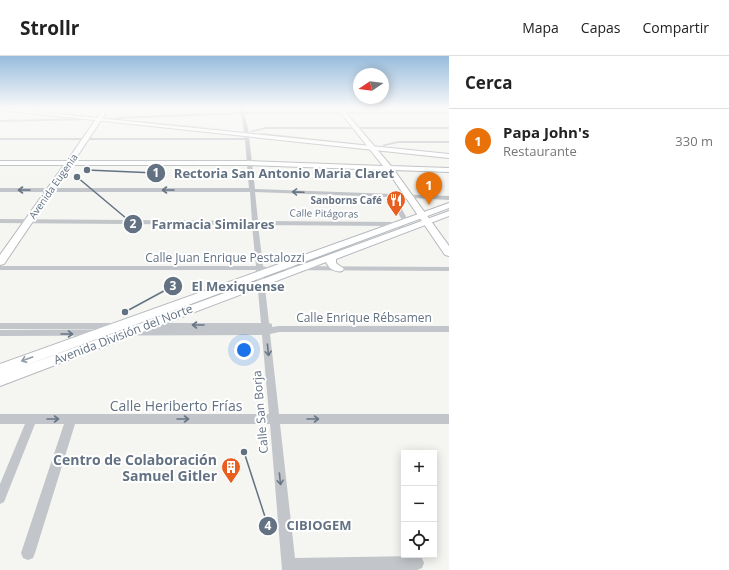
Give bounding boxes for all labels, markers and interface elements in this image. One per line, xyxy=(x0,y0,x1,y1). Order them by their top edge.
text: Strollr xyxy=(20,15,79,41)
text: Mapa xyxy=(522,18,559,37)
text: Capas xyxy=(581,18,620,37)
text: Compartir xyxy=(642,18,709,37)
north arrow xyxy=(353,68,389,104)
text: Cerca xyxy=(465,71,513,94)
text: Papa John's xyxy=(503,122,589,142)
text: 1 xyxy=(474,132,482,150)
text: 330 m xyxy=(675,132,713,150)
text: Restaurante xyxy=(503,142,577,160)
street label: Avenida Eugenia xyxy=(25,151,81,221)
callout: Rectoria San Antonio Maria Claret xyxy=(146,160,402,185)
text: 1 xyxy=(153,164,159,181)
text: Rectoria San Antonio Maria Claret xyxy=(174,164,395,182)
pin: 1 xyxy=(416,172,442,205)
one-way arrow xyxy=(18,186,31,194)
one-way arrow xyxy=(162,186,175,194)
one-way arrow xyxy=(292,188,305,196)
restaurant icon: Sanborns Café xyxy=(385,189,407,217)
place label: Sanborns Café xyxy=(310,193,382,207)
street label: Calle Pitágoras xyxy=(290,205,359,221)
callout: Farmacia Similares xyxy=(123,212,282,237)
text: 2 xyxy=(130,215,137,232)
text: Farmacia Similares xyxy=(151,215,275,233)
street label: Calle Juan Enrique Pestalozzi xyxy=(145,249,305,266)
callout: El Mexiquense xyxy=(163,274,293,299)
text: 3 xyxy=(170,277,177,294)
text: El Mexiquense xyxy=(191,277,285,295)
street label: Avenida División del Norte xyxy=(51,300,195,368)
street label: Calle Enrique Rébsamen xyxy=(296,309,432,326)
one-way arrow xyxy=(192,321,205,329)
one-way arrow xyxy=(60,330,73,338)
your location xyxy=(234,340,254,360)
one-way arrow xyxy=(264,343,271,356)
one-way arrow xyxy=(21,356,33,364)
street label: Calle San Borja xyxy=(248,370,272,454)
street label: Calle Heriberto Frías xyxy=(110,396,243,415)
one-way arrow xyxy=(46,415,59,423)
one-way arrow xyxy=(176,415,189,423)
one-way arrow xyxy=(306,415,319,423)
place label: Centro de Colaboración Samuel Gitler xyxy=(53,450,218,485)
map controls xyxy=(401,450,437,558)
button: + xyxy=(401,450,437,486)
building icon: Centro de Colaboración Samuel Gitler xyxy=(220,456,242,484)
one-way arrow xyxy=(276,472,284,485)
button: − xyxy=(401,486,437,522)
callout: CIBIOGEM xyxy=(258,513,359,538)
text: CIBIOGEM xyxy=(287,516,351,534)
text: 4 xyxy=(265,517,272,534)
button: locate xyxy=(401,522,437,558)

